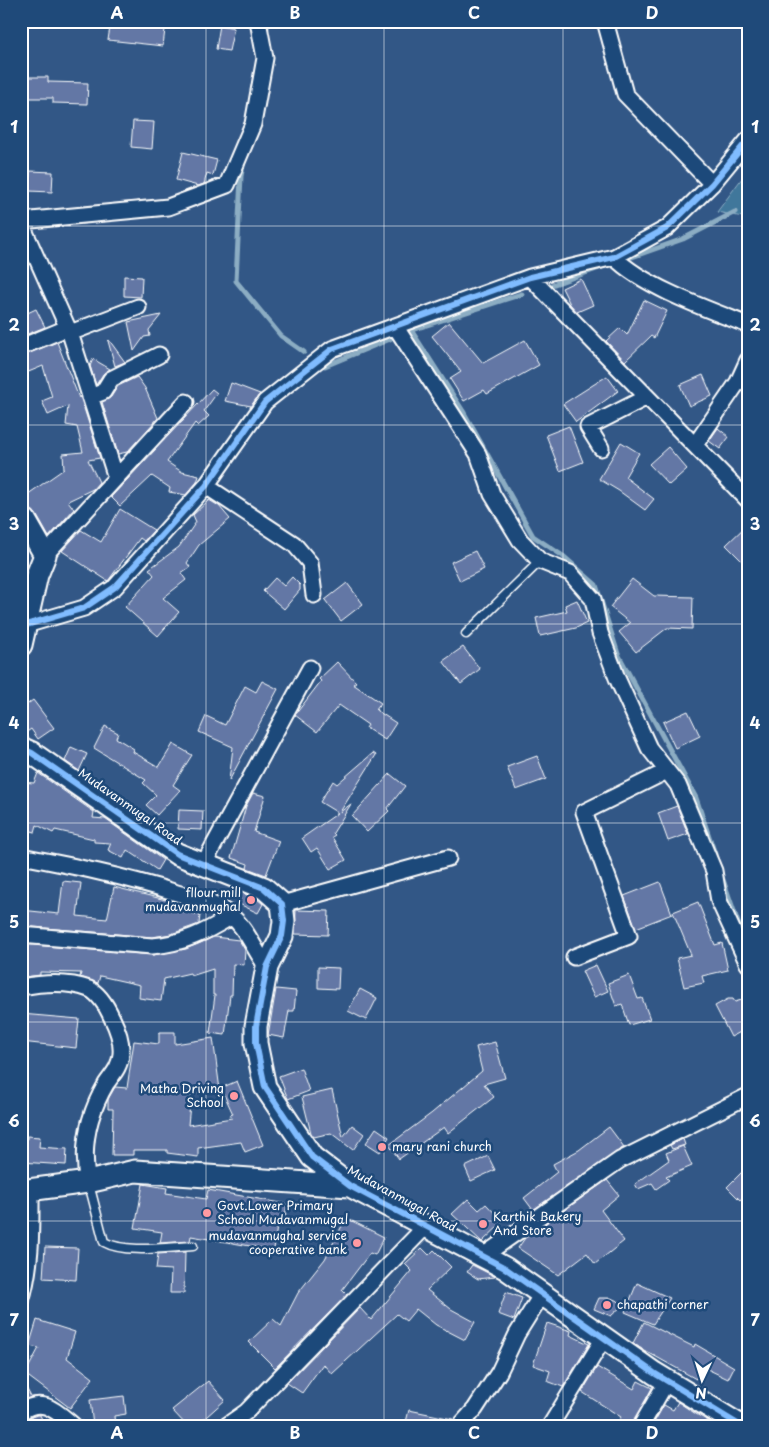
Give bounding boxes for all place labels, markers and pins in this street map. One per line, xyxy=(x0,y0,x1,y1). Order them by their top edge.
place label: fllour mill mudavanmughal xyxy=(145,883,241,915)
marker: fllour mill mudavanmughal xyxy=(245,894,257,906)
place label: Matha Driving School xyxy=(140,1079,224,1111)
marker: Matha Driving School xyxy=(228,1090,240,1102)
place label: mary rani church xyxy=(392,1137,492,1155)
marker: mary rani church xyxy=(376,1141,388,1153)
place label: Govt.Lower Primary School Mudavanmugal xyxy=(217,1196,348,1228)
marker: Govt.Lower Primary School Mudavanmugal xyxy=(201,1207,213,1219)
place label: Karthik Bakery And Store xyxy=(493,1207,581,1239)
marker: Karthik Bakery And Store xyxy=(477,1218,489,1230)
place label: mudavanmughal service cooperative bank xyxy=(208,1226,347,1258)
marker: mudavanmughal service cooperative bank xyxy=(351,1237,363,1249)
place label: chapathi corner xyxy=(617,1295,709,1313)
marker: chapathi corner xyxy=(601,1299,613,1311)

